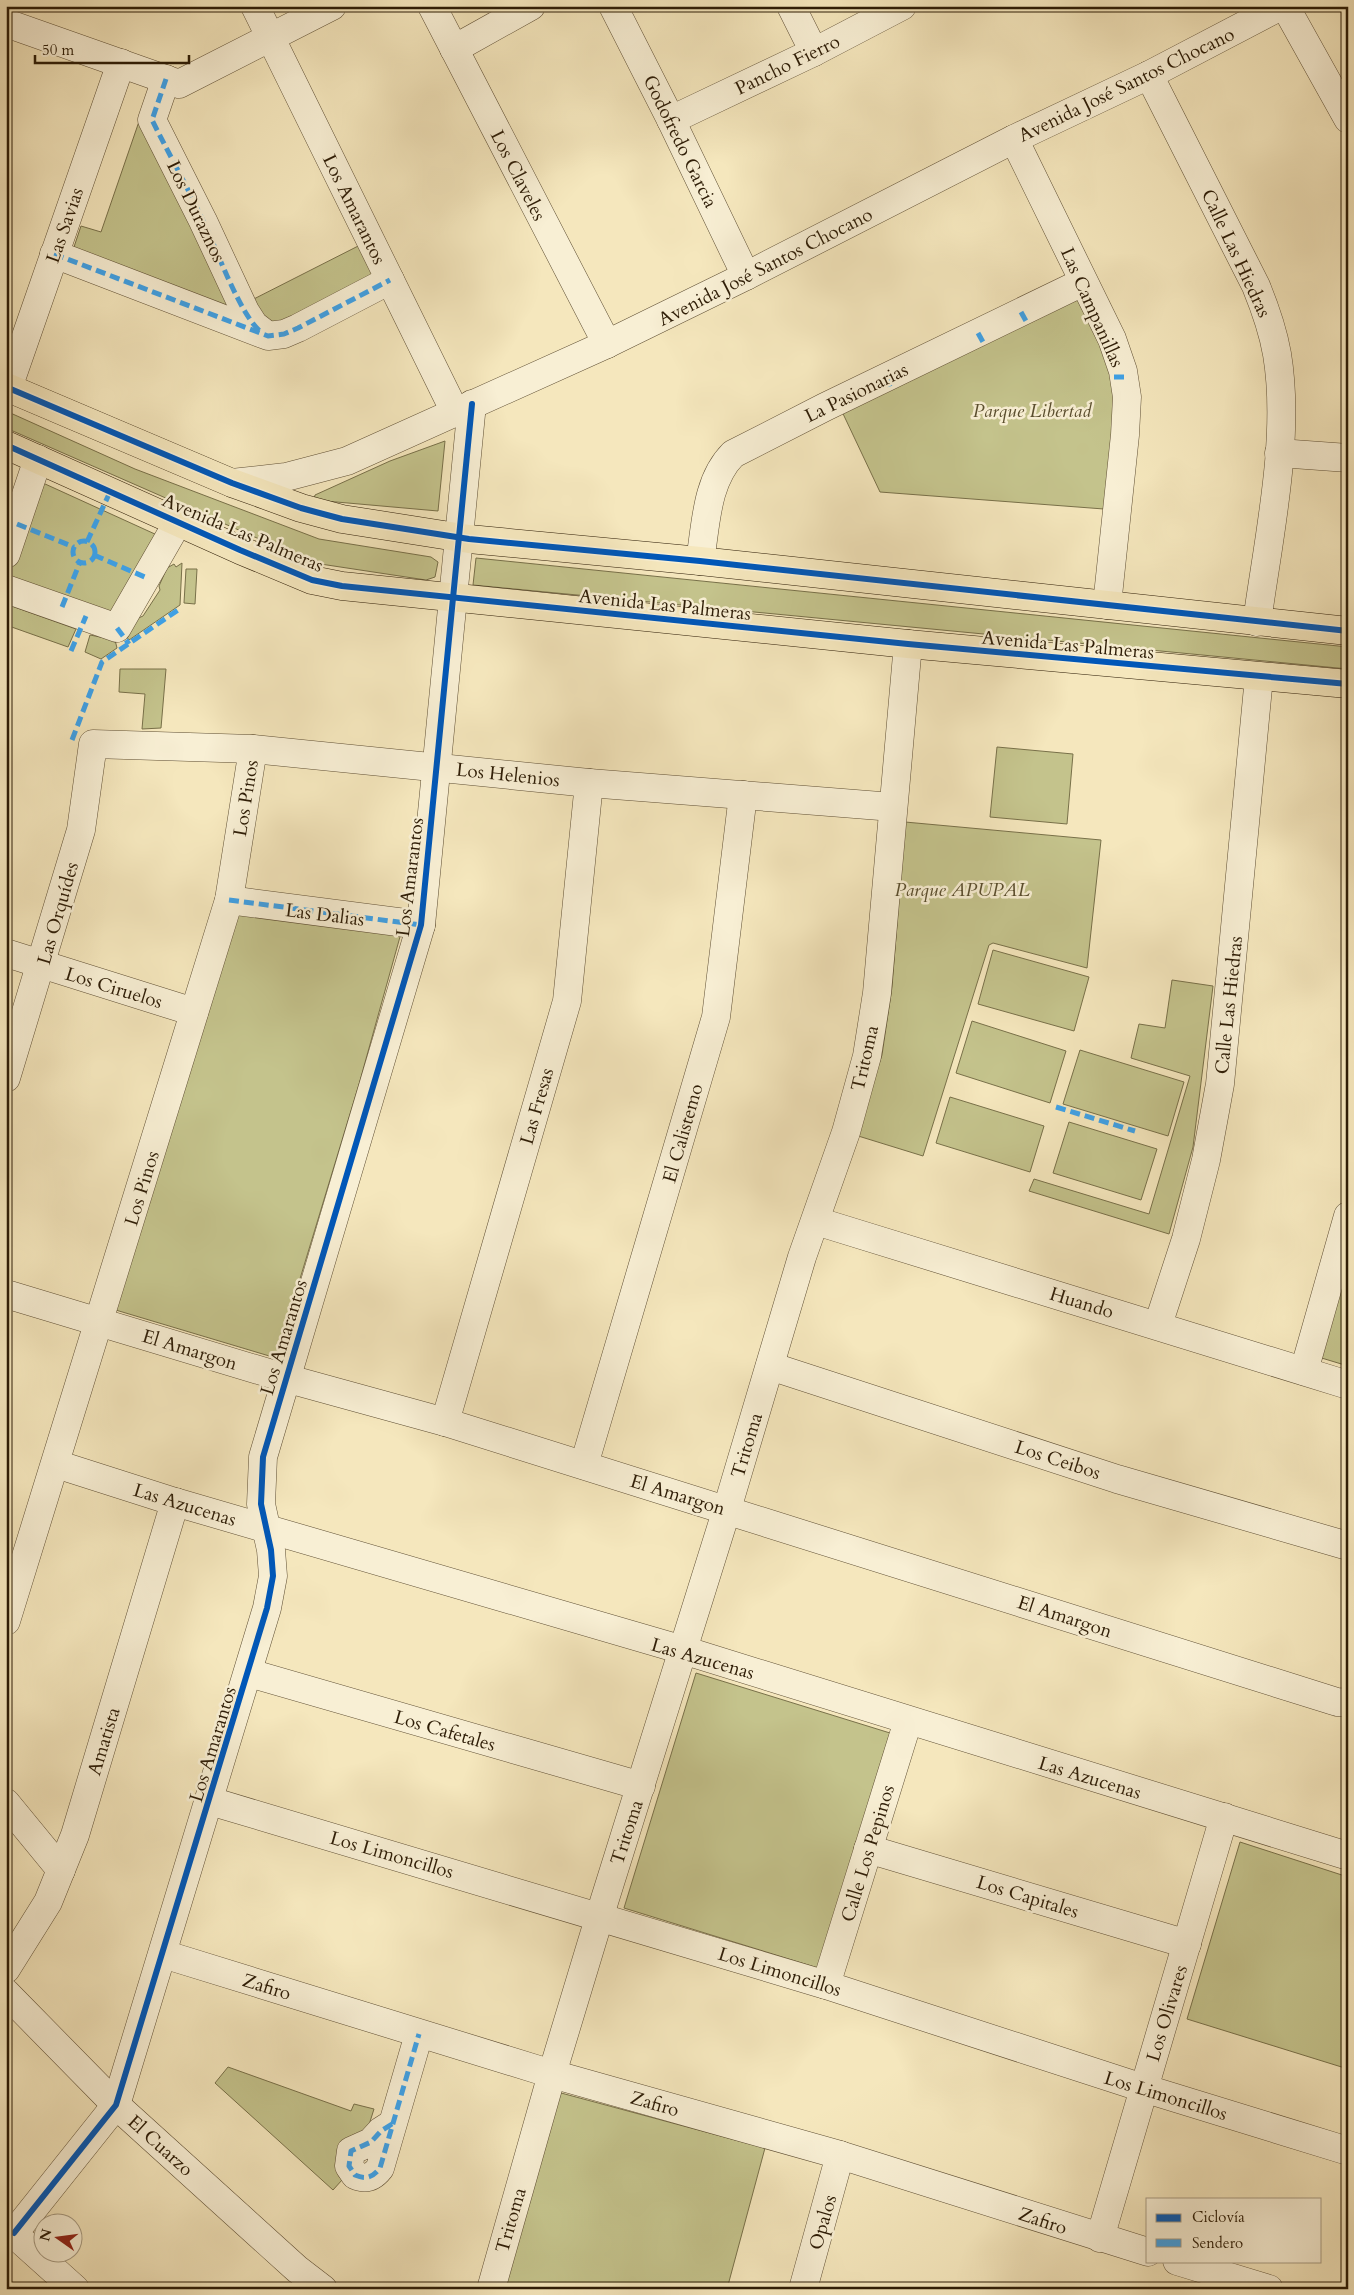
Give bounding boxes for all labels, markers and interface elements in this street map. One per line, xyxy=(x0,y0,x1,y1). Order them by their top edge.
street label: Avenida José Santos Chocano xyxy=(1014,21,1239,149)
street label: Pancho Fierro xyxy=(731,28,844,101)
scale bar xyxy=(35,32,189,64)
text: 50 m xyxy=(42,40,74,60)
street label: Godofredo Garcia xyxy=(637,71,724,212)
street label: Los Claveles xyxy=(484,126,552,225)
street label: Los Amarantos xyxy=(316,150,392,269)
street label: Los Duraznos xyxy=(160,156,232,267)
street label: Las Savias xyxy=(40,184,90,267)
street label: Calle Las Hiedras xyxy=(1195,185,1277,322)
street label: Avenida José Santos Chocano xyxy=(654,201,877,332)
street label: Las Campanillas xyxy=(1054,243,1130,371)
street label: La Pasionarias xyxy=(800,357,913,429)
park label: Parque Libertad xyxy=(973,398,1092,424)
street label: Avenida Las Palmeras xyxy=(158,487,327,579)
street label: Avenida Las Palmeras xyxy=(578,583,752,627)
street label: Avenida Las Palmeras xyxy=(981,625,1155,665)
street label: Los Helenios xyxy=(455,757,561,793)
street label: Los Pinos xyxy=(227,758,265,838)
street label: Los Amarantos xyxy=(390,816,430,938)
street label: Las Orquídes xyxy=(31,859,85,968)
park label: Parque APUPAL xyxy=(894,877,1030,903)
street label: Las Dalias xyxy=(284,897,366,933)
street label: Calle Las Hiedras xyxy=(1209,935,1249,1075)
street label: Los Ciruelos xyxy=(62,961,166,1015)
street label: Tritoma xyxy=(845,1023,885,1094)
street label: Las Fresas xyxy=(514,1065,560,1148)
street label: El Calistemo xyxy=(656,1081,710,1186)
street label: Los Pinos xyxy=(118,1148,166,1229)
street label: Los Amarantos xyxy=(254,1276,314,1398)
street label: Huando xyxy=(1046,1281,1117,1325)
street label: El Amargon xyxy=(139,1323,241,1377)
street label: Tritoma xyxy=(725,1410,769,1481)
street label: Los Ceibos xyxy=(1012,1434,1104,1486)
street label: El Amargon xyxy=(627,1468,729,1522)
street label: Las Azucenas xyxy=(130,1477,239,1533)
street label: El Amargon xyxy=(1014,1589,1116,1645)
street label: Las Azucenas xyxy=(648,1632,757,1686)
street label: Los Amarantos xyxy=(183,1683,243,1805)
street label: Amatista xyxy=(81,1704,127,1778)
street label: Los Cafetales xyxy=(391,1704,498,1758)
street label: Las Azucenas xyxy=(1035,1750,1144,1806)
street label: Calle Los Pepinos xyxy=(835,1782,901,1925)
street label: Tritoma xyxy=(604,1797,650,1868)
street label: Los Limoncillos xyxy=(327,1825,457,1885)
street label: Los Capitales xyxy=(973,1869,1082,1925)
street label: Los Limoncillos xyxy=(715,1941,844,2003)
street label: Los Olivares xyxy=(1140,1962,1194,2065)
street label: Zafiro xyxy=(239,1967,294,2007)
street label: Los Limoncillos xyxy=(1101,2065,1230,2127)
street label: Zafiro xyxy=(627,2085,682,2123)
street label: El Cuarzo xyxy=(122,2109,199,2182)
street label: Tritoma xyxy=(489,2185,533,2256)
street label: Opalos xyxy=(803,2192,843,2253)
legend xyxy=(1146,2198,1322,2262)
street label: Zafiro xyxy=(1015,2201,1070,2241)
text: Ciclovía xyxy=(1192,2207,1245,2227)
north arrow xyxy=(32,2212,82,2262)
text: N xyxy=(35,2227,57,2243)
text: Sendero xyxy=(1192,2233,1243,2253)

